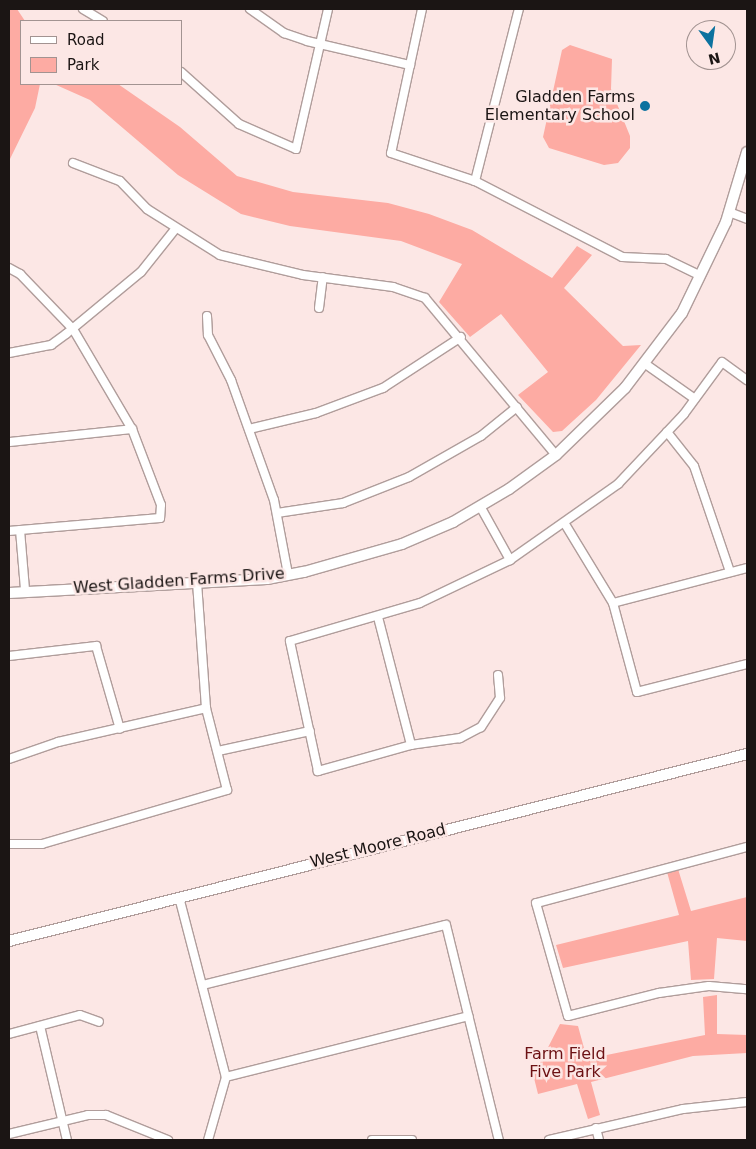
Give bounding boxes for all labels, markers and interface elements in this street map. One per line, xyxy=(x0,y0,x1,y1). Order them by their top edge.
legend xyxy=(20,20,182,85)
north arrow xyxy=(686,20,736,70)
text: Road xyxy=(67,31,105,49)
text: N xyxy=(707,49,722,68)
text: Park xyxy=(67,56,99,74)
place label: Gladden Farms Elementary School xyxy=(485,87,635,125)
marker: Gladden Farms Elementary School xyxy=(639,100,651,112)
street label: West Gladden Farms Drive xyxy=(73,564,285,598)
street label: West Moore Road xyxy=(308,820,448,872)
park label: Farm Field Five Park xyxy=(524,1044,606,1082)

